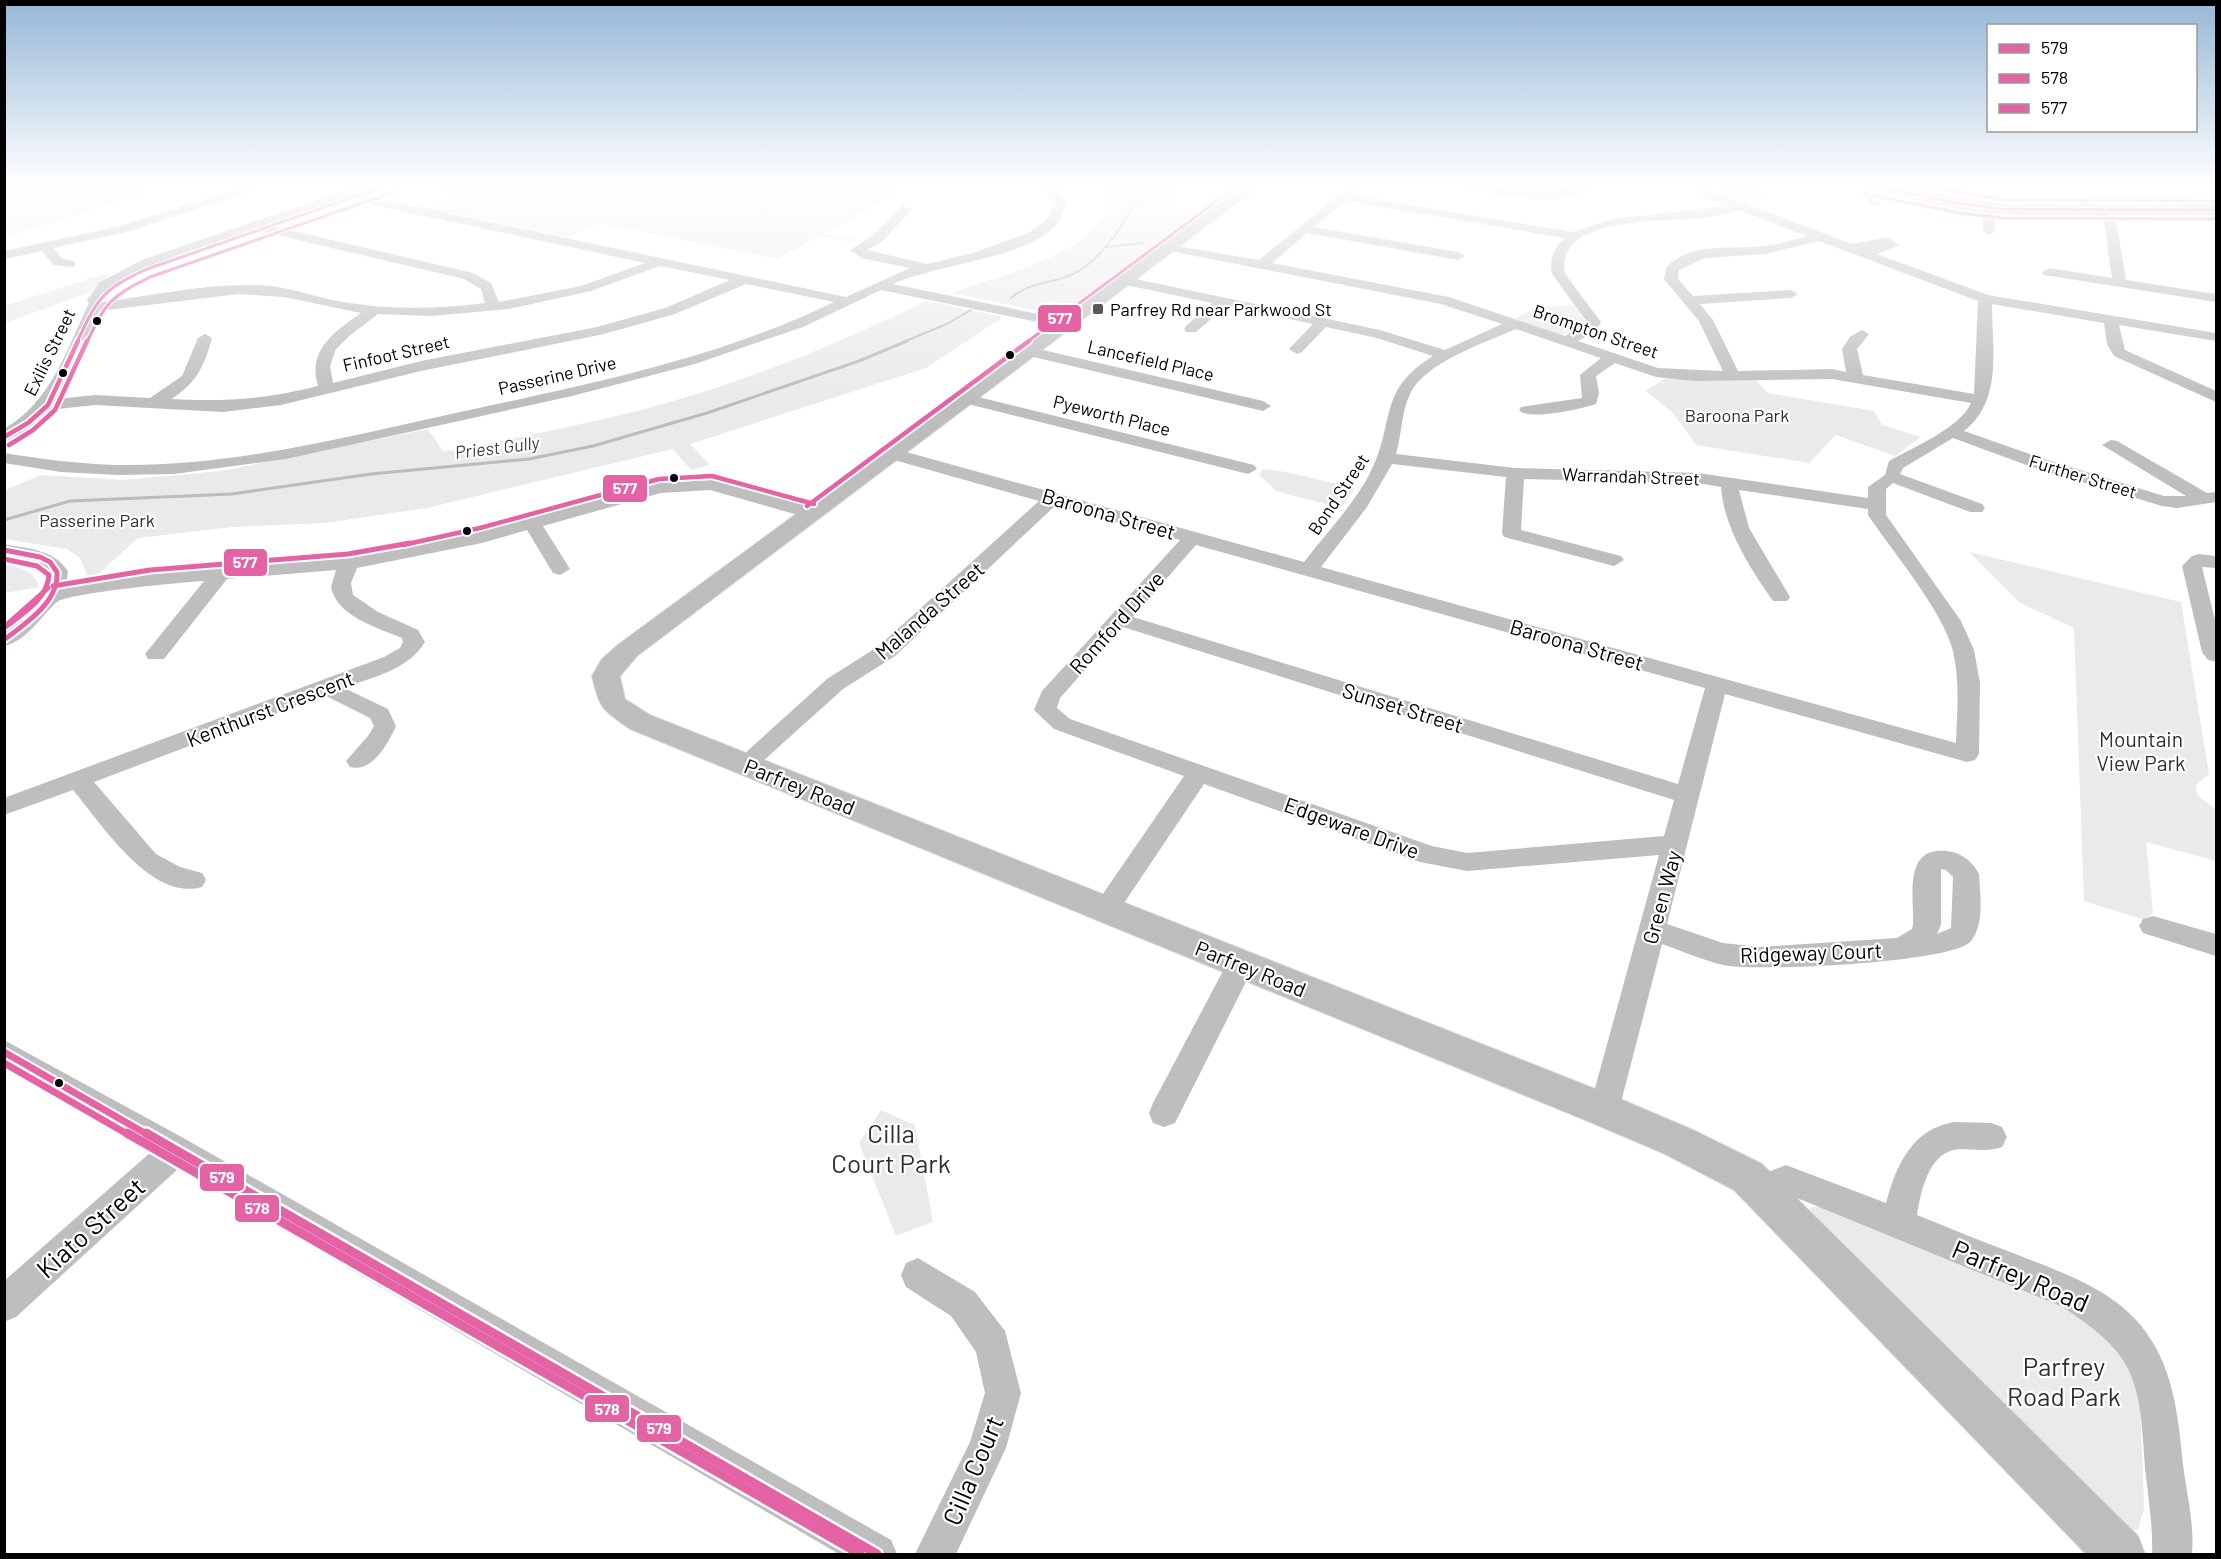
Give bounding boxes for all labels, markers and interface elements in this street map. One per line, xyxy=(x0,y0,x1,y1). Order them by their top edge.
legend xyxy=(1987,24,2197,132)
text: 579 xyxy=(2041,36,2068,58)
text: 578 xyxy=(2041,66,2068,88)
text: 577 xyxy=(2041,96,2068,118)
place label: Parfrey Rd near Parkwood St xyxy=(1110,298,1332,320)
street label: Brompton Street xyxy=(1531,299,1661,363)
marker: Parfrey Rd near Parkwood St xyxy=(1091,302,1105,316)
line badge: 577 xyxy=(1037,304,1082,333)
street label: Exilis Street xyxy=(18,305,80,399)
text: 577 xyxy=(1048,308,1072,327)
unlabelled marker xyxy=(91,315,103,327)
street label: Finfoot Street xyxy=(340,330,452,376)
street label: Lancefield Place xyxy=(1086,335,1216,385)
unlabelled marker xyxy=(1004,349,1016,361)
street label: Passerine Drive xyxy=(496,351,618,399)
unlabelled marker xyxy=(57,367,69,379)
street label: Pyeworth Place xyxy=(1051,390,1173,440)
park label: Baroona Park xyxy=(1685,404,1789,426)
water label: Priest Gully xyxy=(454,431,541,463)
street label: Bond Street xyxy=(1303,449,1373,539)
street label: Further Street xyxy=(2027,449,2139,503)
street label: Warrandah Street xyxy=(1562,463,1700,489)
unlabelled marker xyxy=(668,472,680,484)
line badge: 577 xyxy=(602,474,648,503)
text: 577 xyxy=(613,478,637,497)
street label: Baroona Street xyxy=(1039,482,1179,544)
park label: Passerine Park xyxy=(39,509,155,531)
unlabelled marker xyxy=(461,525,473,537)
line badge: 577 xyxy=(223,548,268,577)
text: 577 xyxy=(233,552,257,571)
street label: Malanda Street xyxy=(869,556,989,664)
street label: Romford Drive xyxy=(1063,566,1169,678)
street label: Baroona Street xyxy=(1507,613,1647,675)
street label: Kenthurst Crescent xyxy=(183,665,357,751)
street label: Sunset Street xyxy=(1339,677,1467,737)
park label: Mountain View Park xyxy=(2096,726,2186,775)
street label: Parfrey Road xyxy=(741,752,859,820)
street label: Edgeware Drive xyxy=(1281,791,1423,863)
street label: Green Way xyxy=(1636,847,1686,947)
street label: Parfrey Road xyxy=(1192,934,1310,1002)
street label: Ridgeway Court xyxy=(1739,937,1883,967)
unlabelled marker xyxy=(53,1077,65,1089)
park label: Cilla Court Park xyxy=(831,1117,951,1178)
line badge: 579 xyxy=(199,1163,245,1192)
text: 579 xyxy=(209,1167,235,1186)
street label: Kiato Street xyxy=(29,1170,151,1284)
line badge: 578 xyxy=(234,1194,280,1223)
text: 578 xyxy=(244,1198,270,1217)
street label: Parfrey Road xyxy=(1948,1232,2094,1318)
park label: Parfrey Road Park xyxy=(2007,1350,2121,1411)
line badge: 578 xyxy=(584,1394,630,1423)
text: 578 xyxy=(594,1399,620,1418)
street label: Cilla Court xyxy=(935,1411,1009,1529)
line badge: 579 xyxy=(636,1414,682,1443)
text: 579 xyxy=(646,1418,672,1437)

